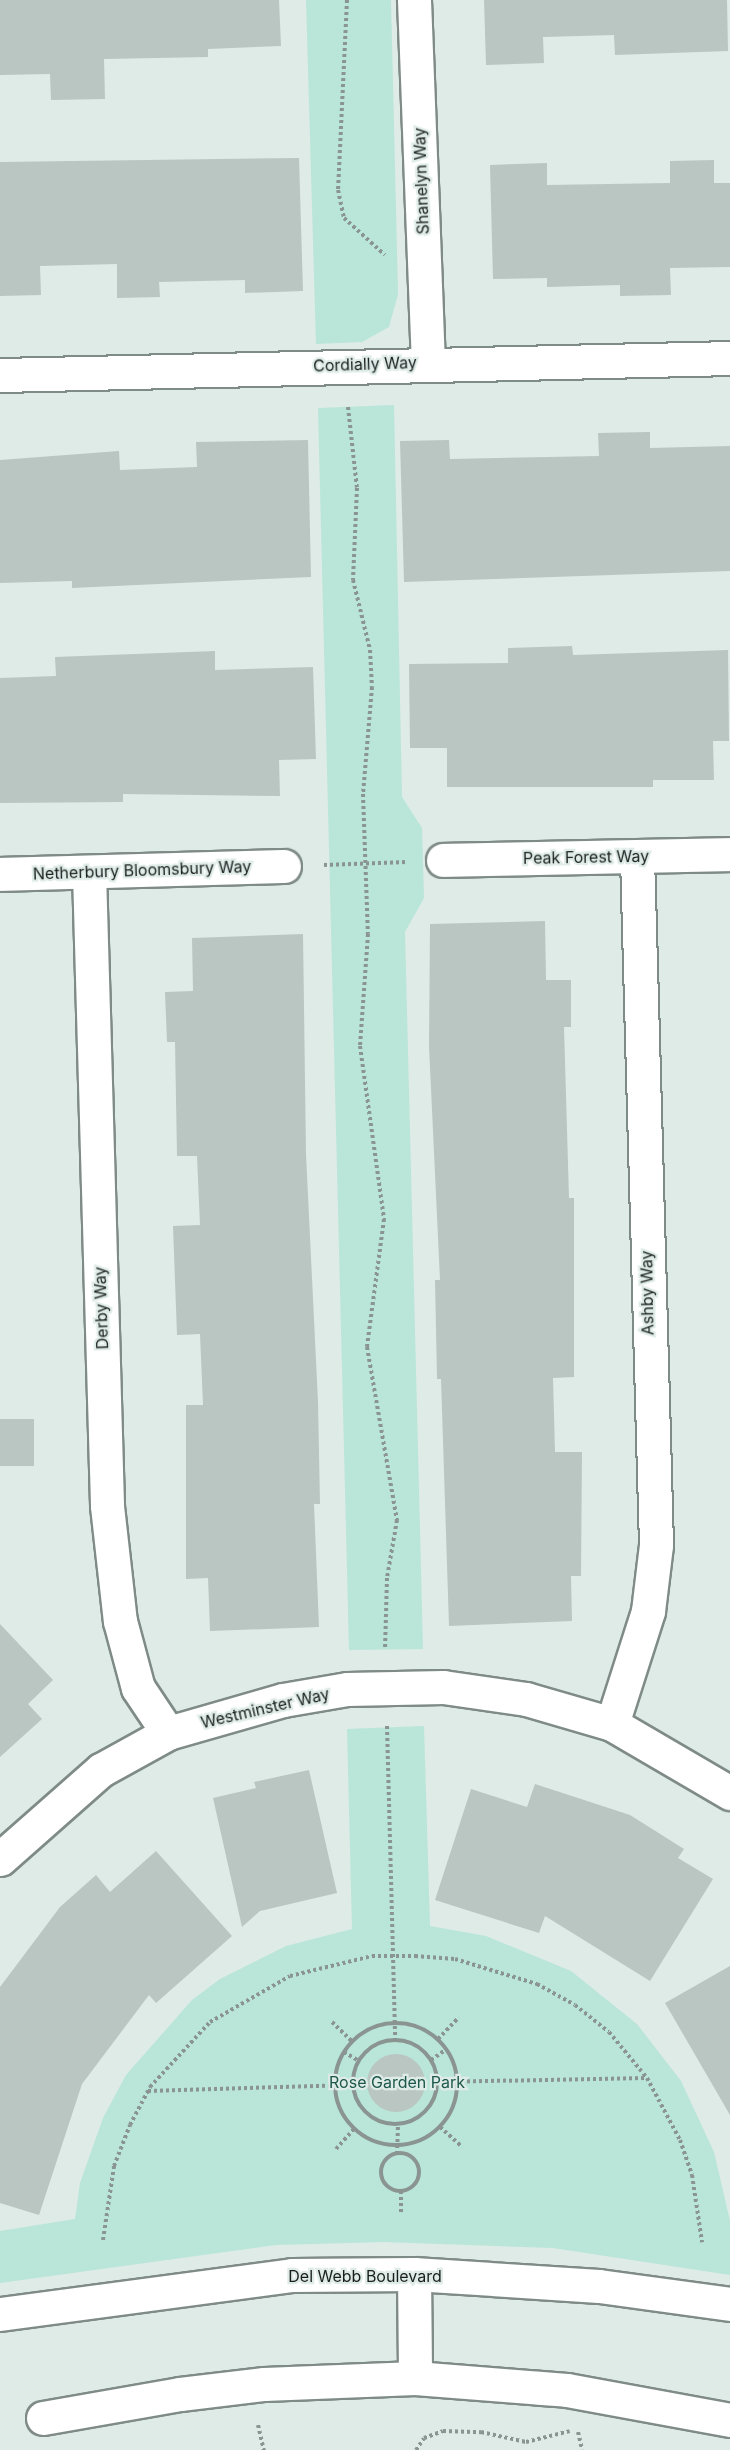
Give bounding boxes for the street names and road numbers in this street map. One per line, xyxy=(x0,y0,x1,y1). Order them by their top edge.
street label: Shanelyn Way xyxy=(410,127,432,235)
street label: Cordially Way xyxy=(313,353,417,375)
street label: Peak Forest Way xyxy=(523,846,649,868)
street label: Netherbury Bloomsbury Way xyxy=(33,857,251,883)
street label: Ashby Way xyxy=(637,1251,657,1335)
street label: Derby Way xyxy=(90,1266,112,1350)
street label: Westminster Way xyxy=(199,1684,331,1732)
street label: Del Webb Boulevard xyxy=(288,2266,442,2286)

